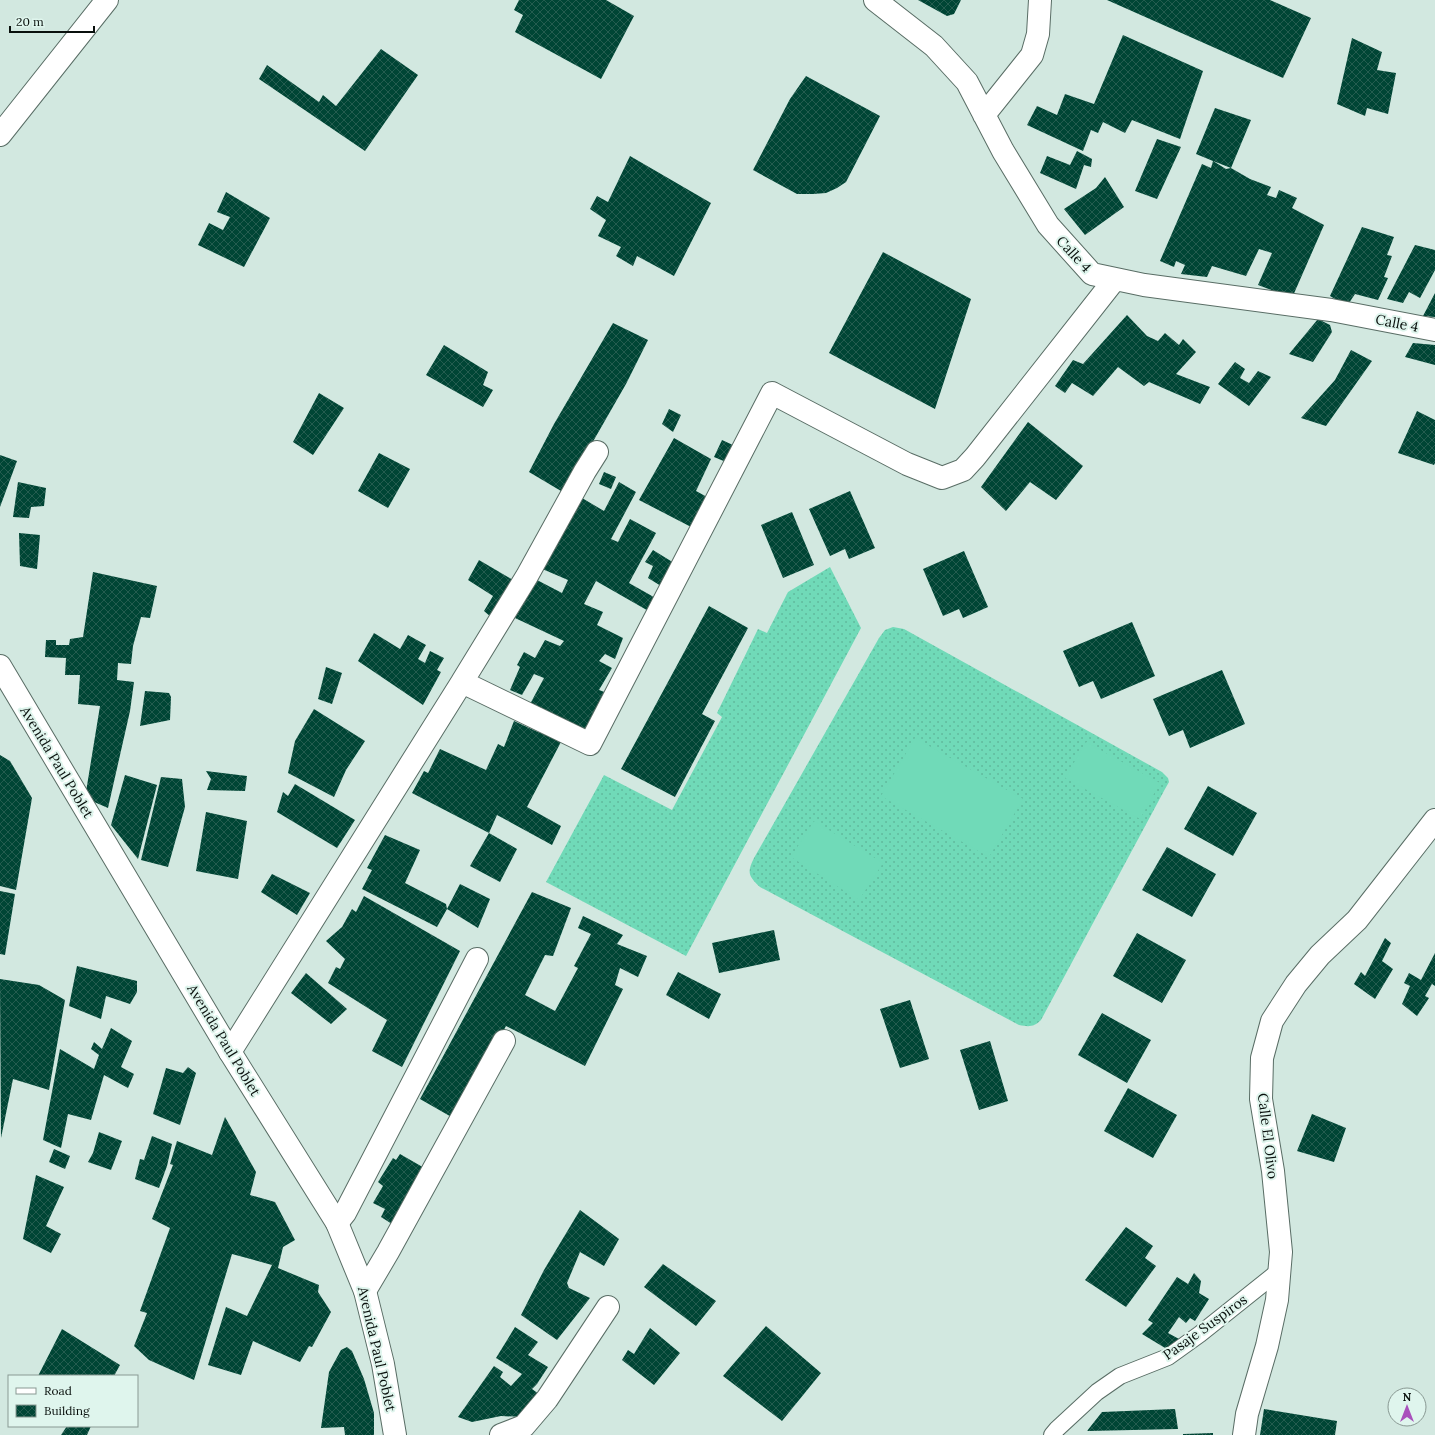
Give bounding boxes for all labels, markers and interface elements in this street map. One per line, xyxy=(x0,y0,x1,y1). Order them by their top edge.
scale bar xyxy=(10,8,94,34)
text: 20 m xyxy=(16,14,44,29)
street label: Calle 4 xyxy=(1053,232,1096,276)
street label: Calle 4 xyxy=(1374,310,1420,336)
street label: Avenida Paul Poblet xyxy=(16,702,98,822)
street label: Avenida Paul Poblet xyxy=(183,980,265,1100)
street label: Calle El Olivo xyxy=(1254,1092,1282,1180)
street label: Avenida Paul Poblet xyxy=(354,1284,400,1414)
street label: Pasaje Suspiros xyxy=(1159,1290,1251,1364)
legend xyxy=(8,1375,138,1427)
text: Road xyxy=(44,1383,72,1398)
north arrow xyxy=(1387,1387,1427,1427)
text: N xyxy=(1403,1390,1412,1404)
text: Building xyxy=(44,1403,90,1418)

